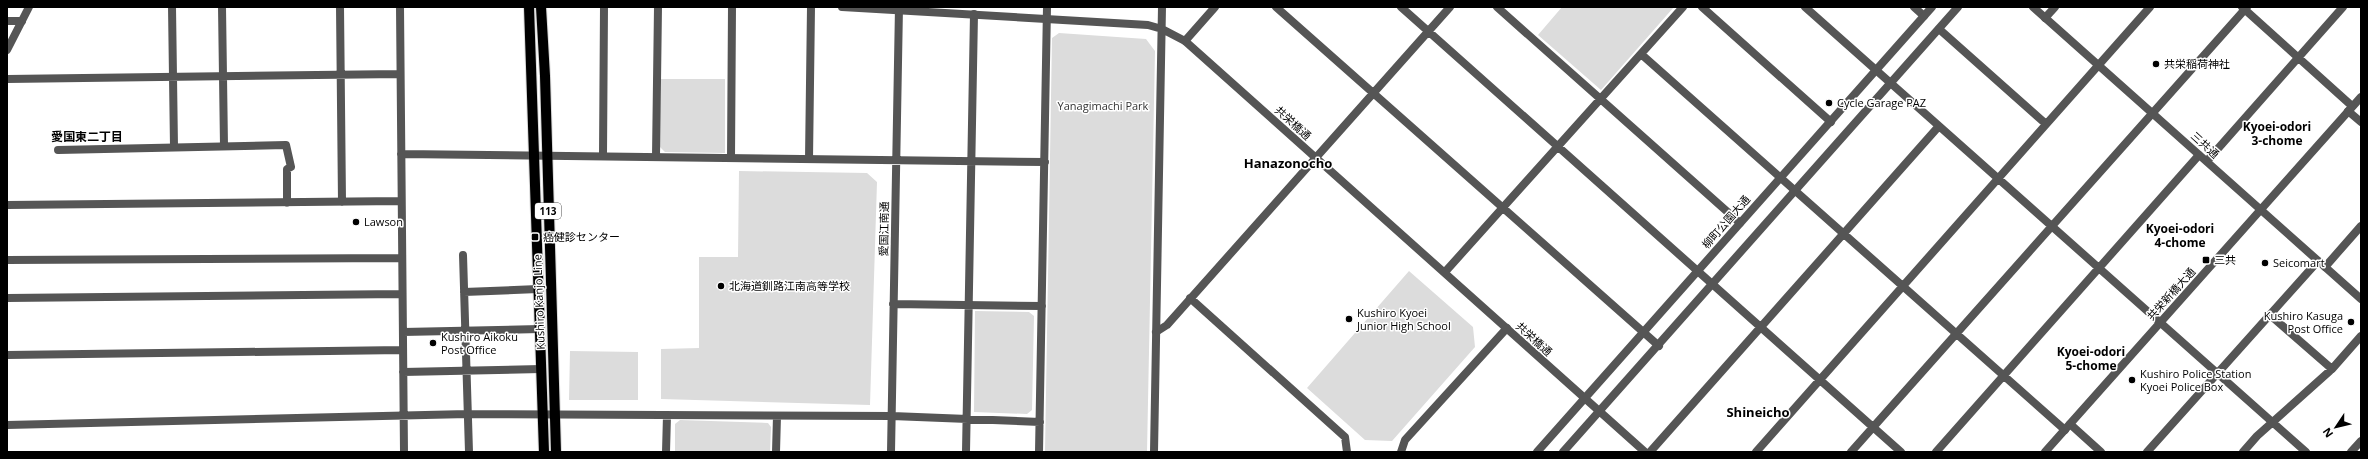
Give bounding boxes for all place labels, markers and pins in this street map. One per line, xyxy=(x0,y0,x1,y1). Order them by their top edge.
place label: 共栄稲荷神社 xyxy=(2164,56,2230,71)
marker: 共栄稲荷神社 xyxy=(2151,59,2161,69)
place label: Cycle Garage PAZ xyxy=(1837,95,1926,110)
marker: Cycle Garage PAZ xyxy=(1824,98,1834,108)
place label: Lawson xyxy=(364,214,403,229)
marker: Lawson xyxy=(351,217,361,227)
place label: 癌健診センター xyxy=(543,229,620,244)
marker: 癌健診センター xyxy=(530,232,540,242)
place label: 三共 xyxy=(2214,252,2236,267)
marker: 三共 xyxy=(2201,255,2211,265)
place label: Seicomart xyxy=(2273,255,2325,270)
marker: Seicomart xyxy=(2260,258,2270,268)
place label: 北海道釧路江南高等学校 xyxy=(729,278,850,293)
marker: 北海道釧路江南高等学校 xyxy=(716,281,726,291)
place label: Kushiro Kyoei Junior High School xyxy=(1356,305,1451,333)
place label: Kushiro Kasuga Post Office xyxy=(2264,308,2343,336)
marker: Kushiro Kyoei Junior High School xyxy=(1344,314,1354,324)
marker: Kushiro Kasuga Post Office xyxy=(2346,317,2356,327)
place label: Kushiro Aikoku Post Office xyxy=(441,329,518,357)
marker: Kushiro Aikoku Post Office xyxy=(428,338,438,348)
place label: Kushiro Police Station Kyoei Police Box xyxy=(2140,366,2251,394)
marker: Kushiro Police Station Kyoei Police Box xyxy=(2127,375,2137,385)

